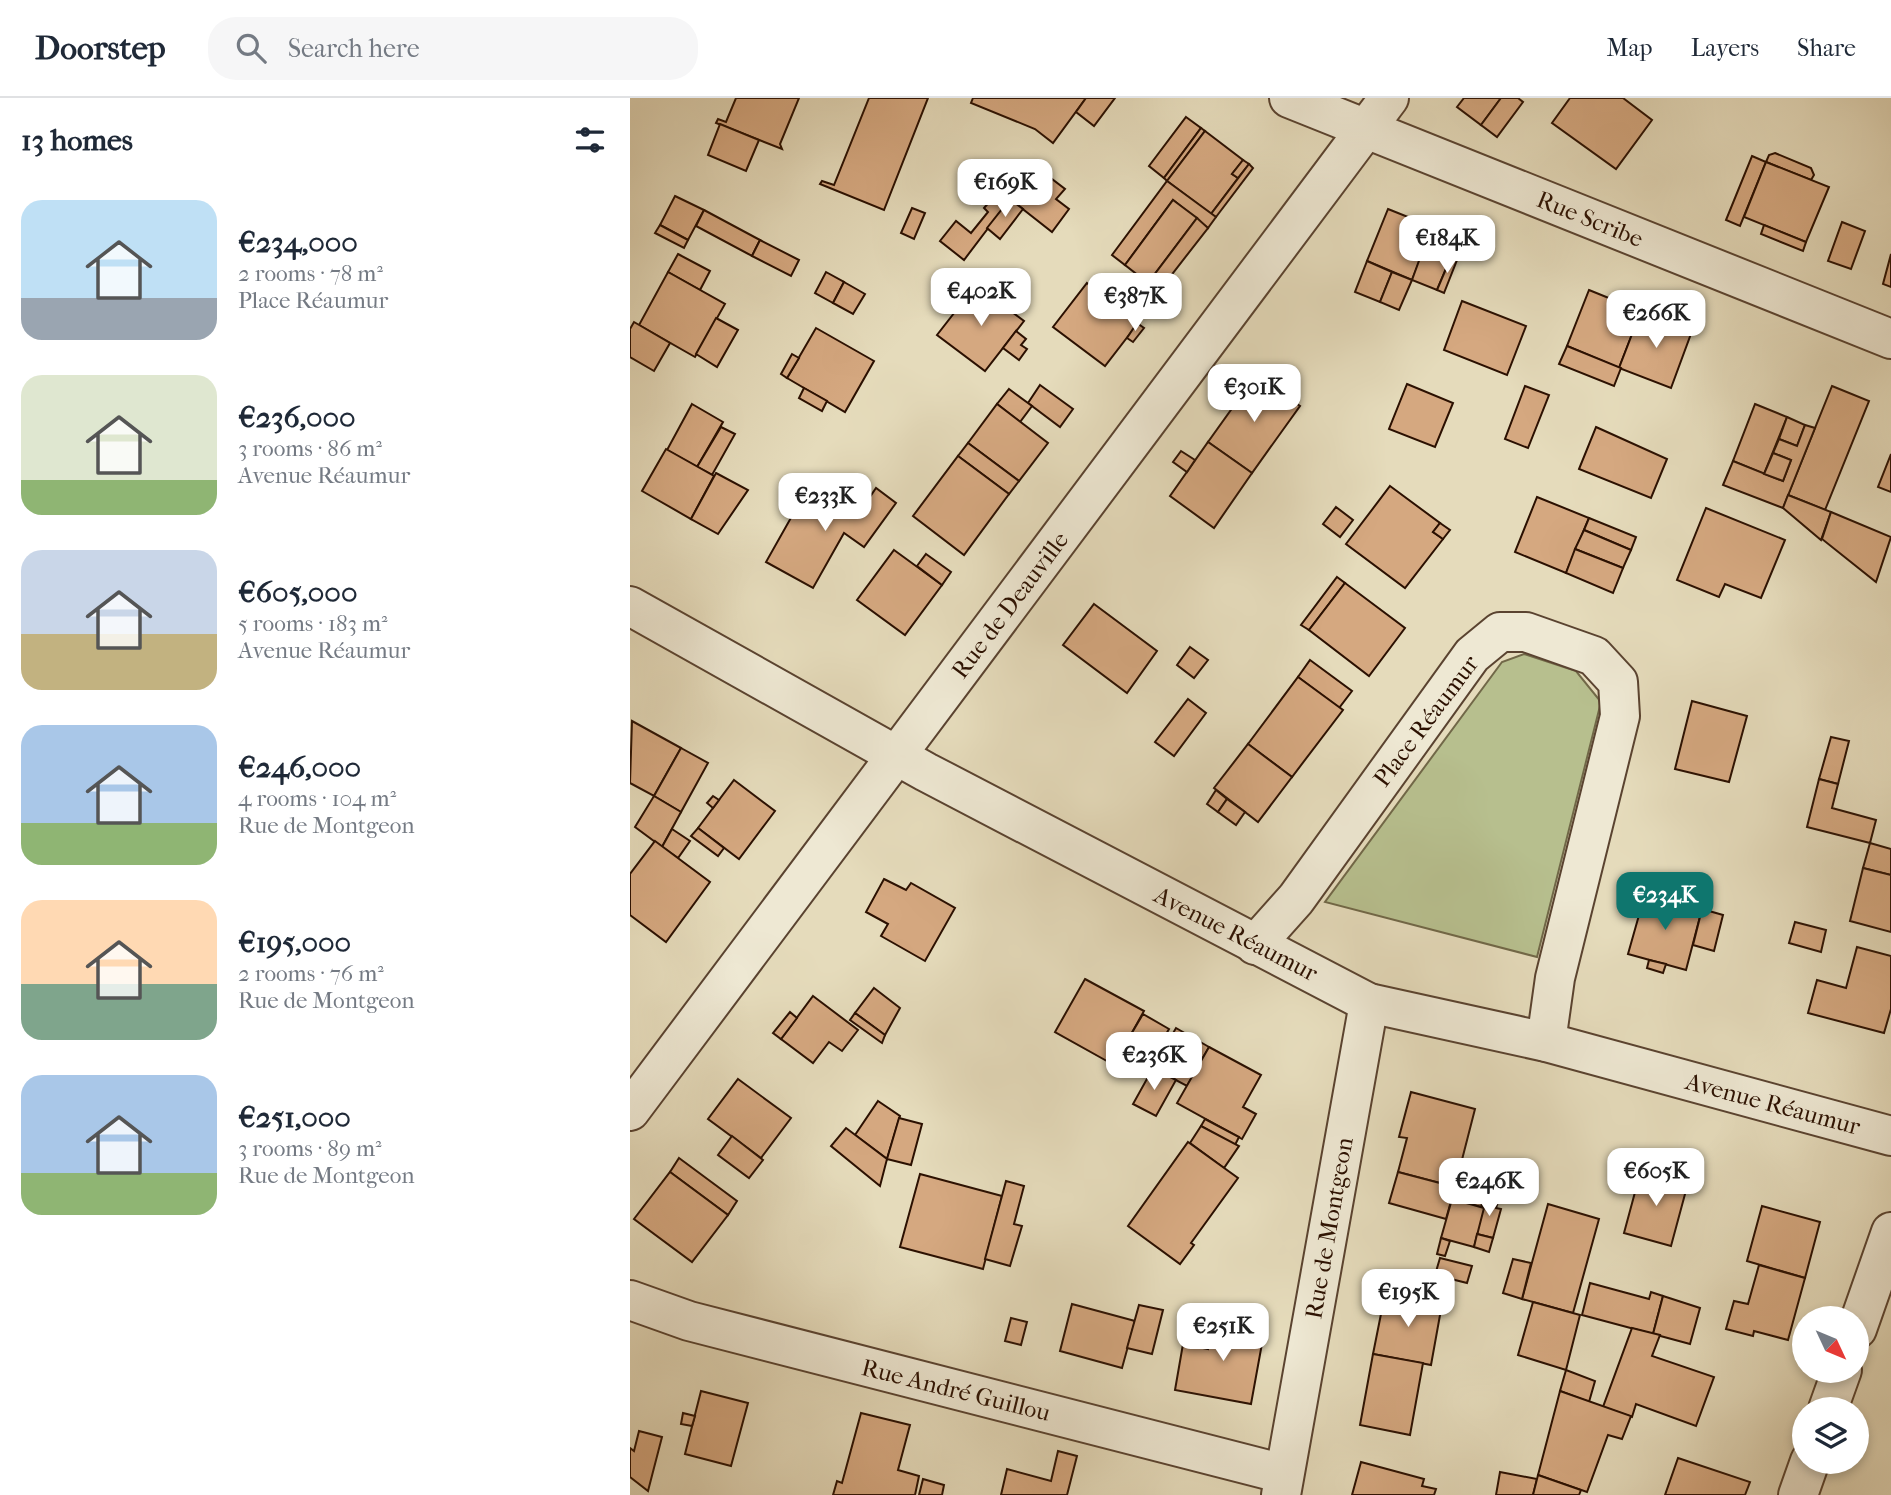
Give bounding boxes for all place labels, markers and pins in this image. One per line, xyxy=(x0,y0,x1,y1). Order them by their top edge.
pin: €169K xyxy=(956,159,1054,219)
pin: €184K xyxy=(1398,216,1496,275)
pin: €402K xyxy=(932,268,1030,328)
pin: €387K xyxy=(1086,274,1184,333)
pin: €266K xyxy=(1607,290,1705,350)
pin: €301K xyxy=(1205,364,1303,424)
pin: €233K xyxy=(776,474,874,533)
pin: €234K xyxy=(1616,872,1714,932)
pin: €236K xyxy=(1105,1032,1203,1092)
pin: €605K xyxy=(1607,1148,1705,1208)
pin: €246K xyxy=(1440,1158,1538,1218)
pin: €195K xyxy=(1359,1270,1457,1329)
pin: €251K xyxy=(1174,1304,1272,1363)

